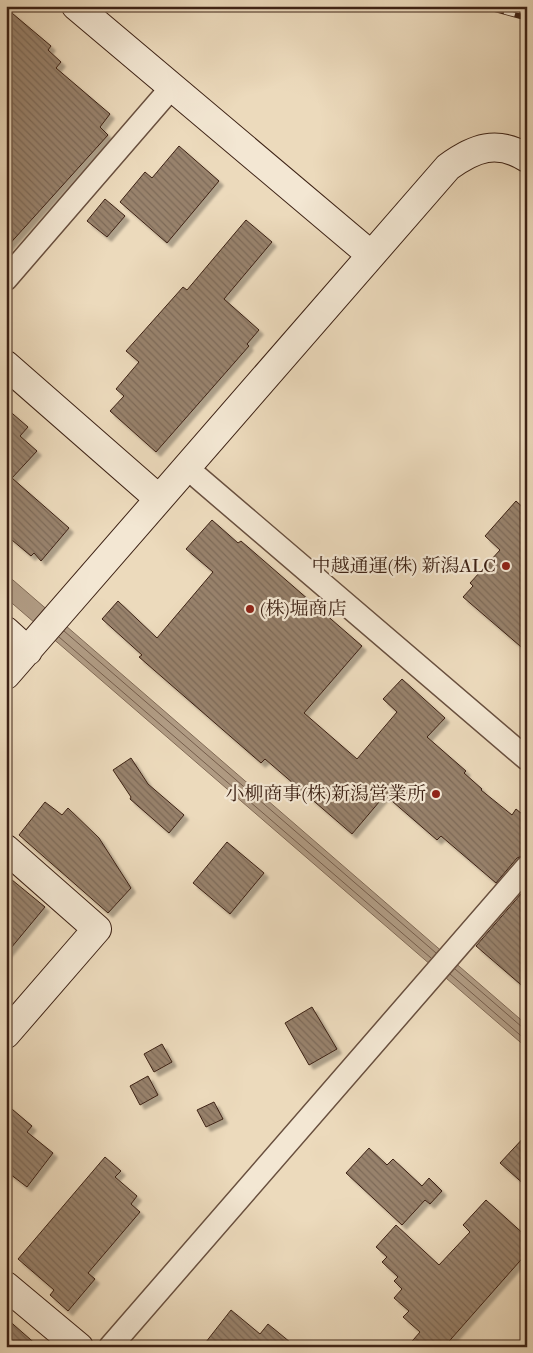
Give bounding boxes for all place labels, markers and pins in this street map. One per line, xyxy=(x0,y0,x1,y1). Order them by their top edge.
place label: 中越通運(株) 新潟ALC xyxy=(312,555,496,577)
marker: 中越通運(株) 新潟ALC xyxy=(500,560,512,572)
place label: (株)堀商店 xyxy=(260,598,347,620)
marker: (株)堀商店 xyxy=(244,603,256,615)
place label: 小柳商事(株)新潟営業所 xyxy=(225,783,426,805)
marker: 小柳商事(株)新潟営業所 xyxy=(430,788,442,800)

